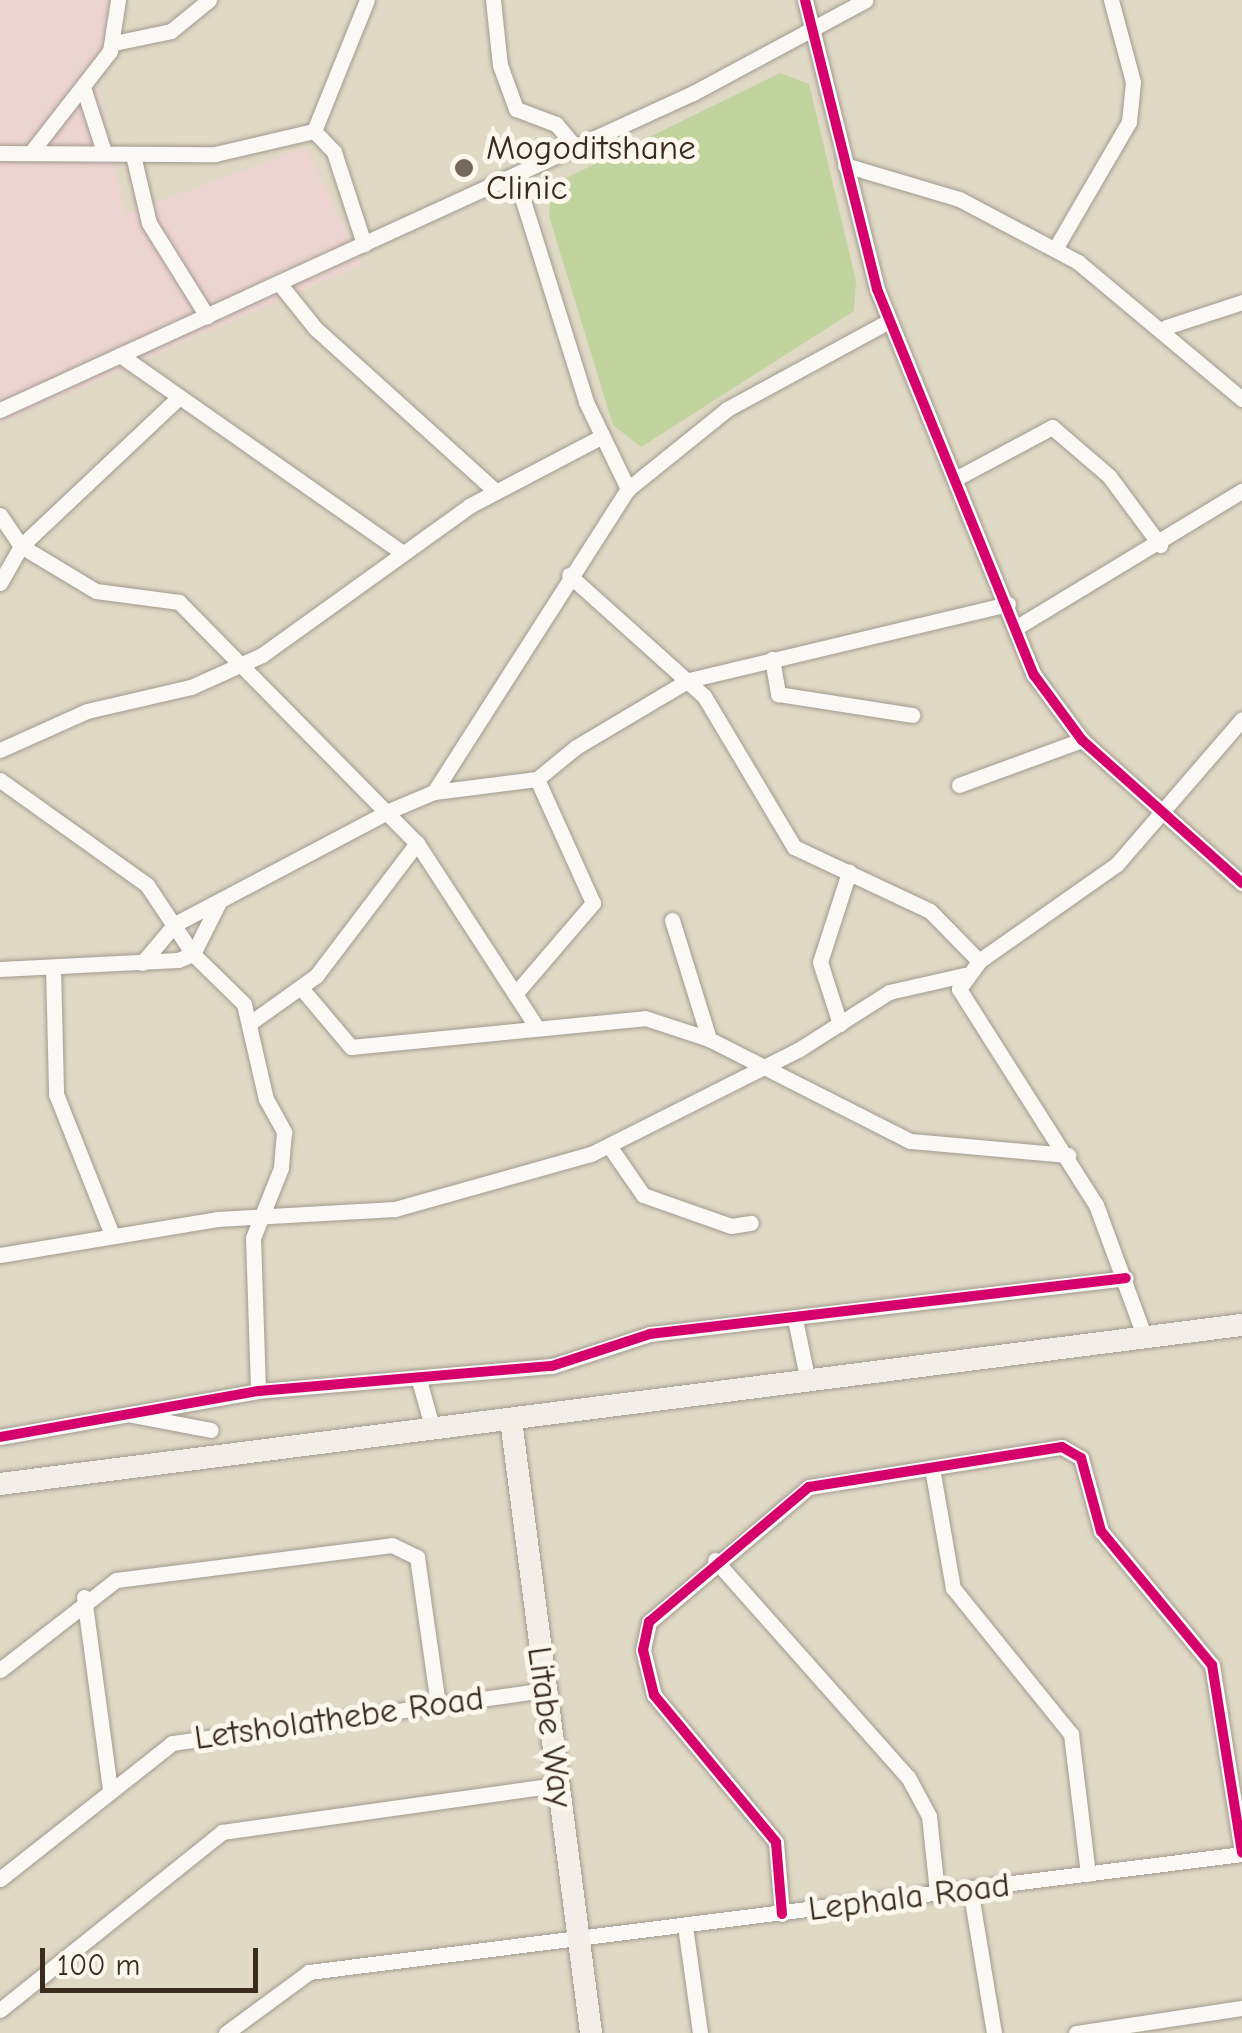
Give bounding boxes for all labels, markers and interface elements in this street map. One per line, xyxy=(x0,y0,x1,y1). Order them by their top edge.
place label: Mogoditshane Clinic xyxy=(486,127,696,209)
marker: Mogoditshane Clinic xyxy=(451,155,477,181)
street label: Litabe Way xyxy=(518,1644,582,1810)
street label: Letsholathebe Road xyxy=(192,1677,486,1759)
street label: Lephala Road xyxy=(806,1864,1012,1930)
scale bar xyxy=(45,1928,262,1990)
text: 100 m xyxy=(57,1948,140,1983)

